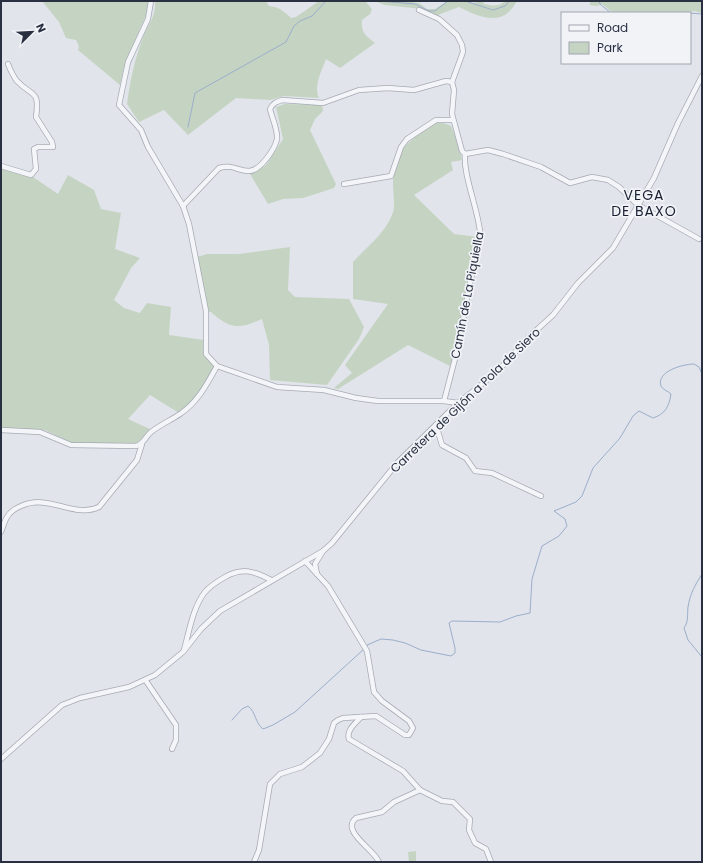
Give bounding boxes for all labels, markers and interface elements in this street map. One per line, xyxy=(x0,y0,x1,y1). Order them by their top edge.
north arrow xyxy=(12,12,52,52)
legend xyxy=(561,12,691,64)
text: Road xyxy=(597,19,628,36)
text: N xyxy=(32,21,50,35)
text: Park xyxy=(597,39,624,56)
district label: VEGA DE BAXO xyxy=(611,185,677,221)
street label: Camín de La Piquiella xyxy=(446,230,488,360)
street label: Carretera de Gijón a Pola de Siero xyxy=(386,323,544,476)

